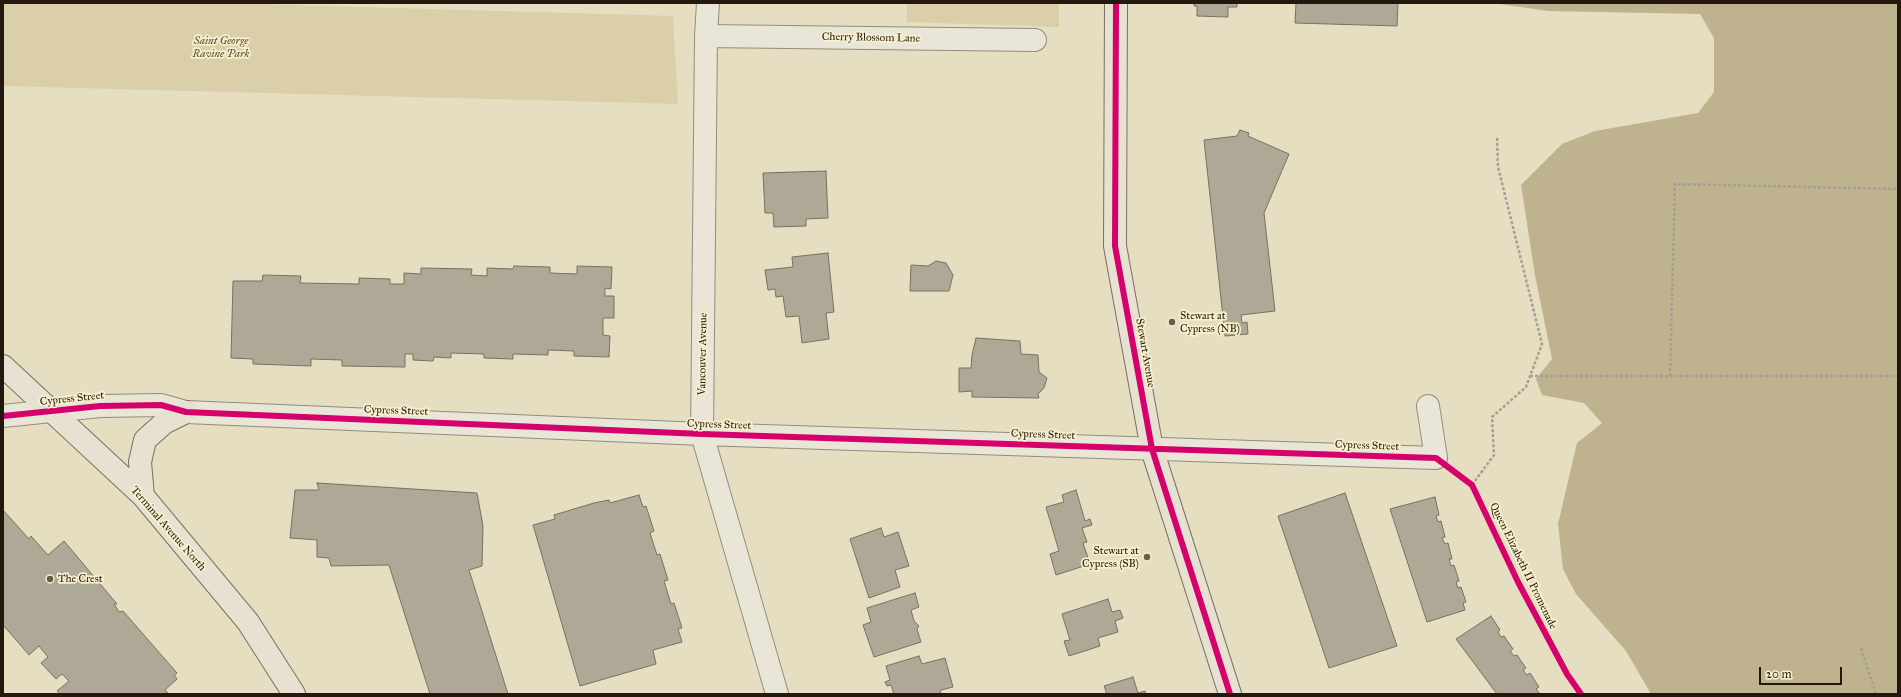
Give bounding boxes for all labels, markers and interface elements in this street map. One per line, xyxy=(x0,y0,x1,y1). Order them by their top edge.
street label: Cherry Blossom Lane xyxy=(822,31,920,45)
park label: Saint George Ravine Park xyxy=(193,34,249,60)
place label: Stewart at Cypress (NB) xyxy=(1180,309,1240,335)
street label: Vancouver Avenue xyxy=(696,313,710,395)
street label: Stewart Avenue xyxy=(1132,317,1158,389)
marker: Stewart at Cypress (NB) xyxy=(1167,317,1177,327)
street label: Cypress Street xyxy=(39,389,105,409)
street label: Cypress Street xyxy=(364,403,428,419)
street label: Cypress Street xyxy=(687,417,751,433)
street label: Cypress Street xyxy=(1011,427,1075,443)
street label: Cypress Street xyxy=(1335,438,1399,454)
street label: Terminal Avenue North xyxy=(128,484,208,574)
street label: Queen Elizabeth II Promenade xyxy=(1487,501,1559,631)
place label: Stewart at Cypress (SB) xyxy=(1082,544,1139,570)
marker: Stewart at Cypress (SB) xyxy=(1142,552,1152,562)
place label: The Crest xyxy=(58,572,103,586)
marker: The Crest xyxy=(45,574,55,584)
scale bar xyxy=(1761,659,1844,685)
text: 20 m xyxy=(1766,667,1792,681)

